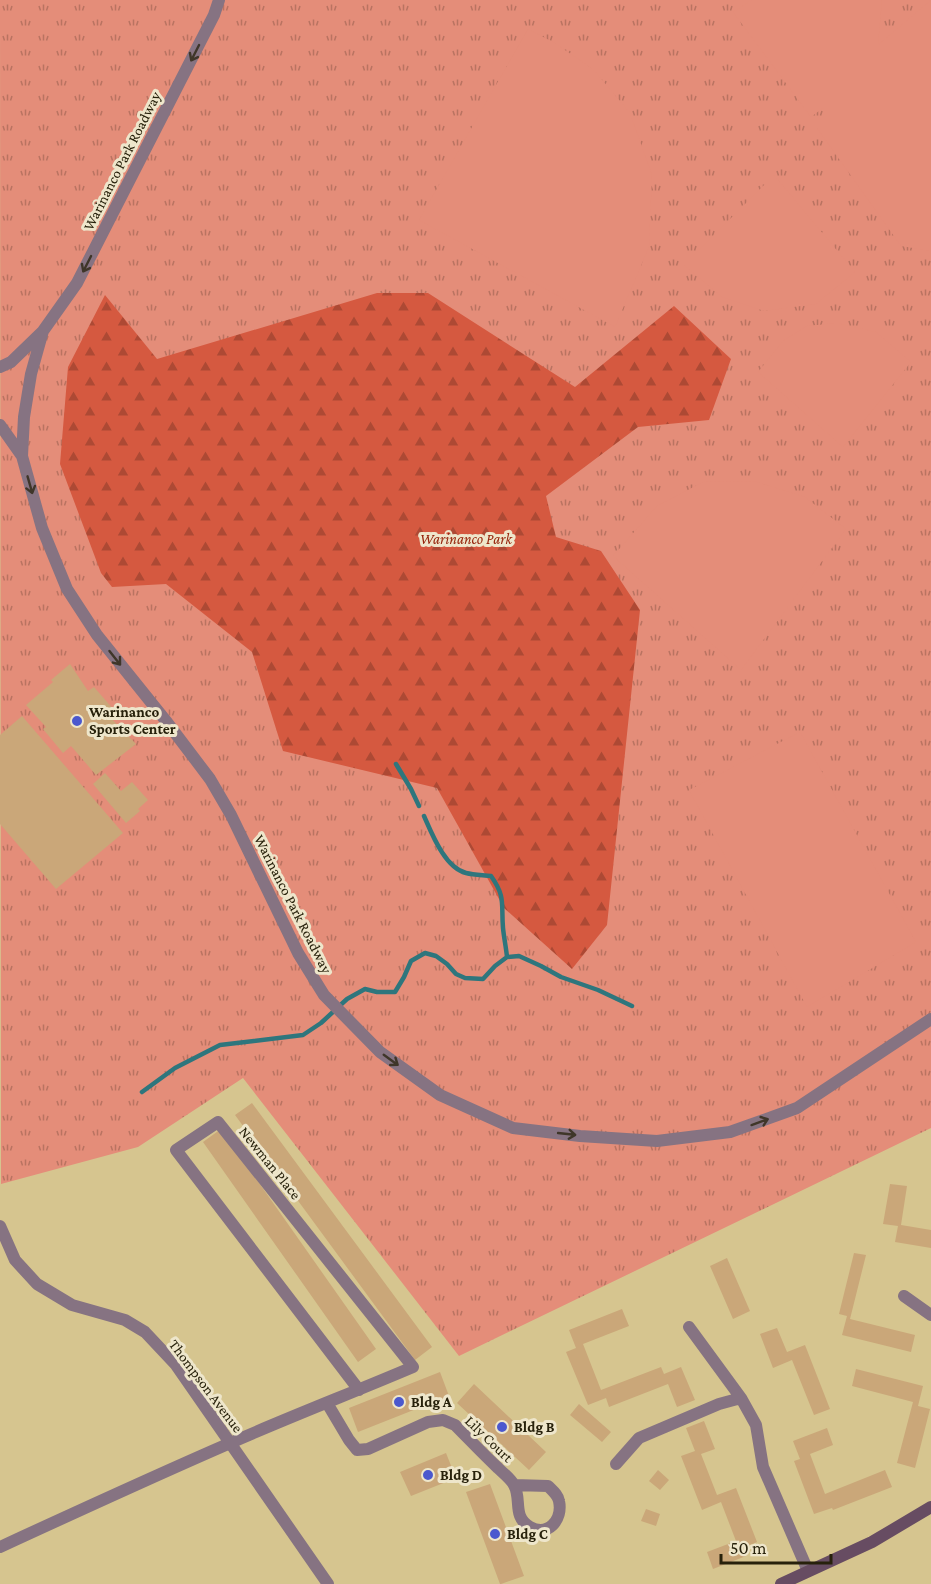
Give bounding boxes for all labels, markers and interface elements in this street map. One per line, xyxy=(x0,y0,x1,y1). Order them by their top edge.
one-way arrow xyxy=(188,44,200,62)
street label: Warinanco Park Roadway xyxy=(80,89,165,233)
one-way arrow xyxy=(80,255,92,273)
one-way arrow xyxy=(25,475,36,494)
park label: Warinanco Park xyxy=(420,531,514,547)
one-way arrow xyxy=(108,650,121,666)
place label: Warinanco Sports Center xyxy=(88,704,176,737)
marker: Warinanco Sports Center xyxy=(70,714,84,728)
street label: Warinanco Park Roadway xyxy=(250,832,335,976)
one-way arrow xyxy=(382,1054,398,1066)
one-way arrow xyxy=(750,1115,768,1126)
street label: Newman Place xyxy=(236,1124,304,1203)
one-way arrow xyxy=(557,1129,577,1140)
street label: Thompson Avenue xyxy=(165,1336,246,1436)
place label: Bldg A xyxy=(411,1394,453,1410)
marker: Bldg A xyxy=(392,1395,406,1409)
street label: Lily Court xyxy=(461,1413,517,1467)
place label: Bldg B xyxy=(514,1419,555,1435)
marker: Bldg B xyxy=(495,1420,509,1434)
place label: Bldg D xyxy=(440,1467,482,1483)
marker: Bldg D xyxy=(421,1468,435,1482)
place label: Bldg C xyxy=(507,1526,548,1542)
marker: Bldg C xyxy=(488,1527,502,1541)
scale bar xyxy=(721,1527,830,1565)
text: 50 m xyxy=(730,1538,767,1558)

